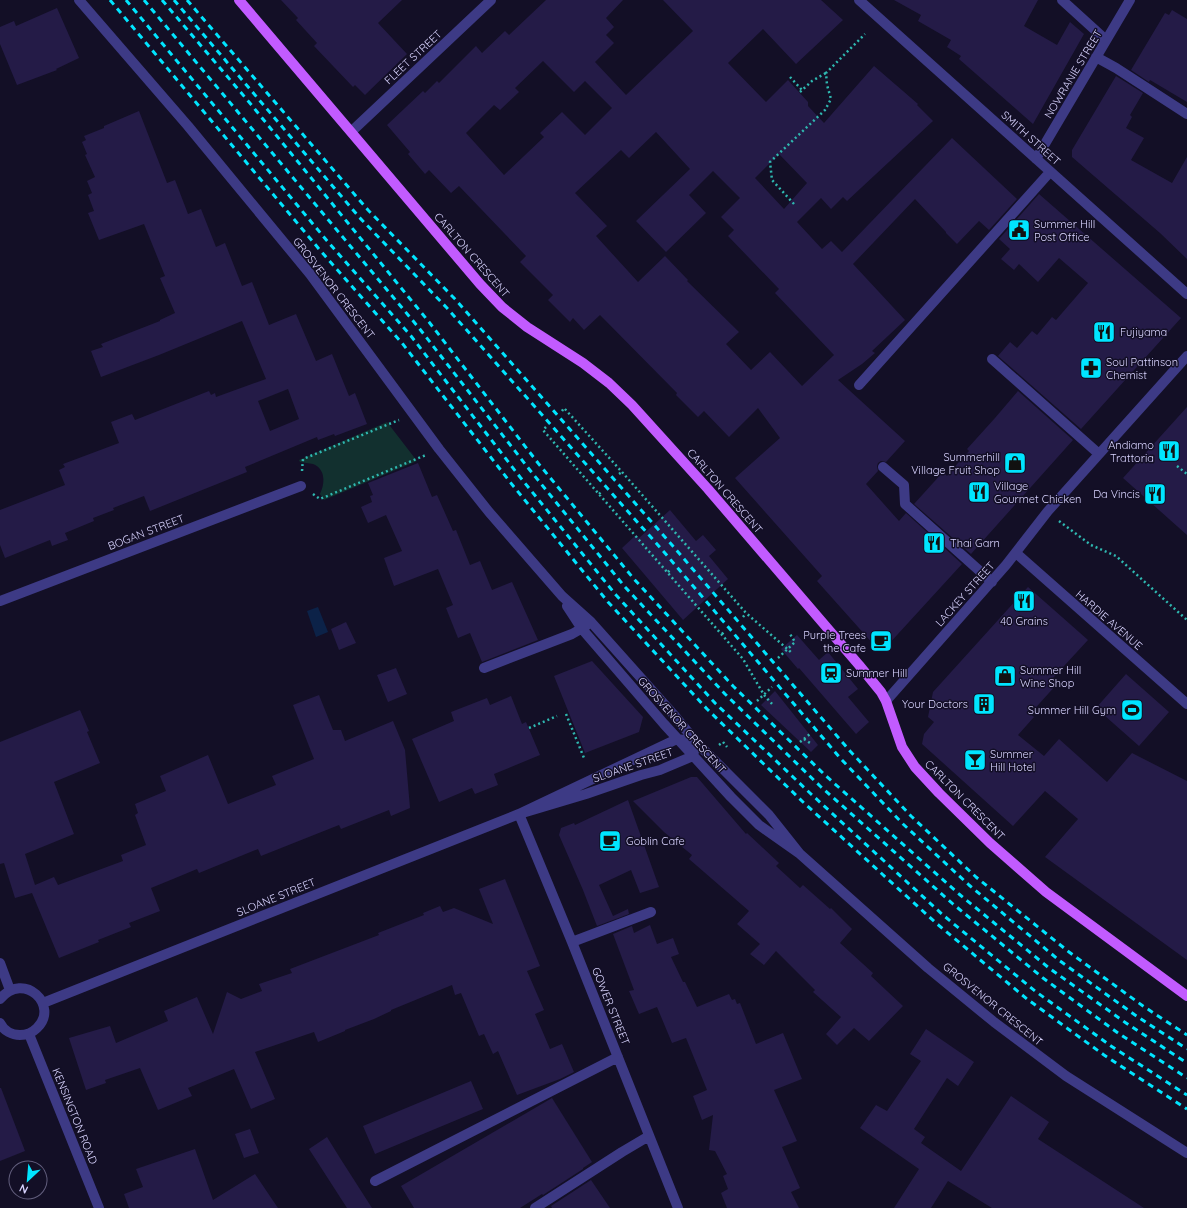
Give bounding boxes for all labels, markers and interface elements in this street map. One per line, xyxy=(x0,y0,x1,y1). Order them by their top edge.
street label: FLEET STREET xyxy=(381,27,445,87)
street label: NOWRANIE STREET xyxy=(1041,27,1105,121)
street label: SMITH STREET xyxy=(998,108,1064,169)
street label: CARLTON CRESCENT xyxy=(431,210,513,301)
public building icon: Summer Hill Post Office xyxy=(1006,217,1032,243)
place label: Summer Hill Post Office xyxy=(1034,217,1095,244)
street label: GROSVENOR CRESCENT xyxy=(290,234,378,342)
restaurant icon: Fujiyama xyxy=(1091,319,1117,345)
place label: Fujiyama xyxy=(1120,325,1167,339)
pharmacy icon: Soul Pattinson Chemist xyxy=(1078,355,1104,381)
place label: Soul Pattinson Chemist xyxy=(1106,355,1178,382)
place label: Andiamo Trattoria xyxy=(1108,438,1154,465)
restaurant icon: Andiamo Trattoria xyxy=(1156,438,1182,464)
street label: CARLTON CRESCENT xyxy=(684,446,766,537)
place label: Summerhill Village Fruit Shop xyxy=(911,450,1000,477)
shop icon: Summerhill Village Fruit Shop xyxy=(1002,450,1028,476)
restaurant icon: Village Gourmet Chicken xyxy=(966,479,992,505)
place label: Village Gourmet Chicken xyxy=(994,479,1081,506)
restaurant icon: Da Vincis xyxy=(1142,481,1168,507)
place label: Da Vincis xyxy=(1093,487,1140,501)
street label: BOGAN STREET xyxy=(106,511,187,553)
restaurant icon: Thai Garn xyxy=(921,530,947,556)
place label: Thai Garn xyxy=(950,536,1000,550)
street label: LACKEY STREET xyxy=(932,558,998,629)
street label: HARDIE AVENUE xyxy=(1073,587,1145,653)
restaurant icon: 40 Grains xyxy=(1011,588,1037,614)
place label: 40 Grains xyxy=(1000,614,1048,628)
place label: Purple Trees the Cafe xyxy=(803,628,866,655)
cafe icon: Purple Trees the Cafe xyxy=(868,628,894,654)
station icon: Summer Hill xyxy=(818,660,844,686)
shop icon: Summer Hill Wine Shop xyxy=(992,663,1018,689)
place label: Summer Hill Wine Shop xyxy=(1020,663,1081,690)
place label: Summer Hill xyxy=(846,666,907,680)
street label: GROSVENOR CRESCENT xyxy=(635,674,729,776)
building icon: Your Doctors xyxy=(971,691,997,717)
place label: Your Doctors xyxy=(902,697,968,711)
sports icon: Summer Hill Gym xyxy=(1119,697,1145,723)
place label: Summer Hill Gym xyxy=(1028,703,1116,717)
street label: SLOANE STREET xyxy=(591,745,675,785)
bar icon: Summer Hill Hotel xyxy=(962,747,988,773)
place label: Summer Hill Hotel xyxy=(990,747,1035,774)
street label: CARLTON CRESCENT xyxy=(922,757,1008,843)
cafe icon: Goblin Cafe xyxy=(597,828,623,854)
place label: Goblin Cafe xyxy=(626,834,685,848)
street label: SLOANE STREET xyxy=(234,875,318,919)
street label: GROSVENOR CRESCENT xyxy=(940,959,1046,1049)
street label: GOWER STREET xyxy=(589,965,633,1047)
street label: KENSINGTON ROAD xyxy=(49,1066,101,1166)
north arrow xyxy=(8,1160,48,1200)
text: N xyxy=(17,1181,30,1197)

